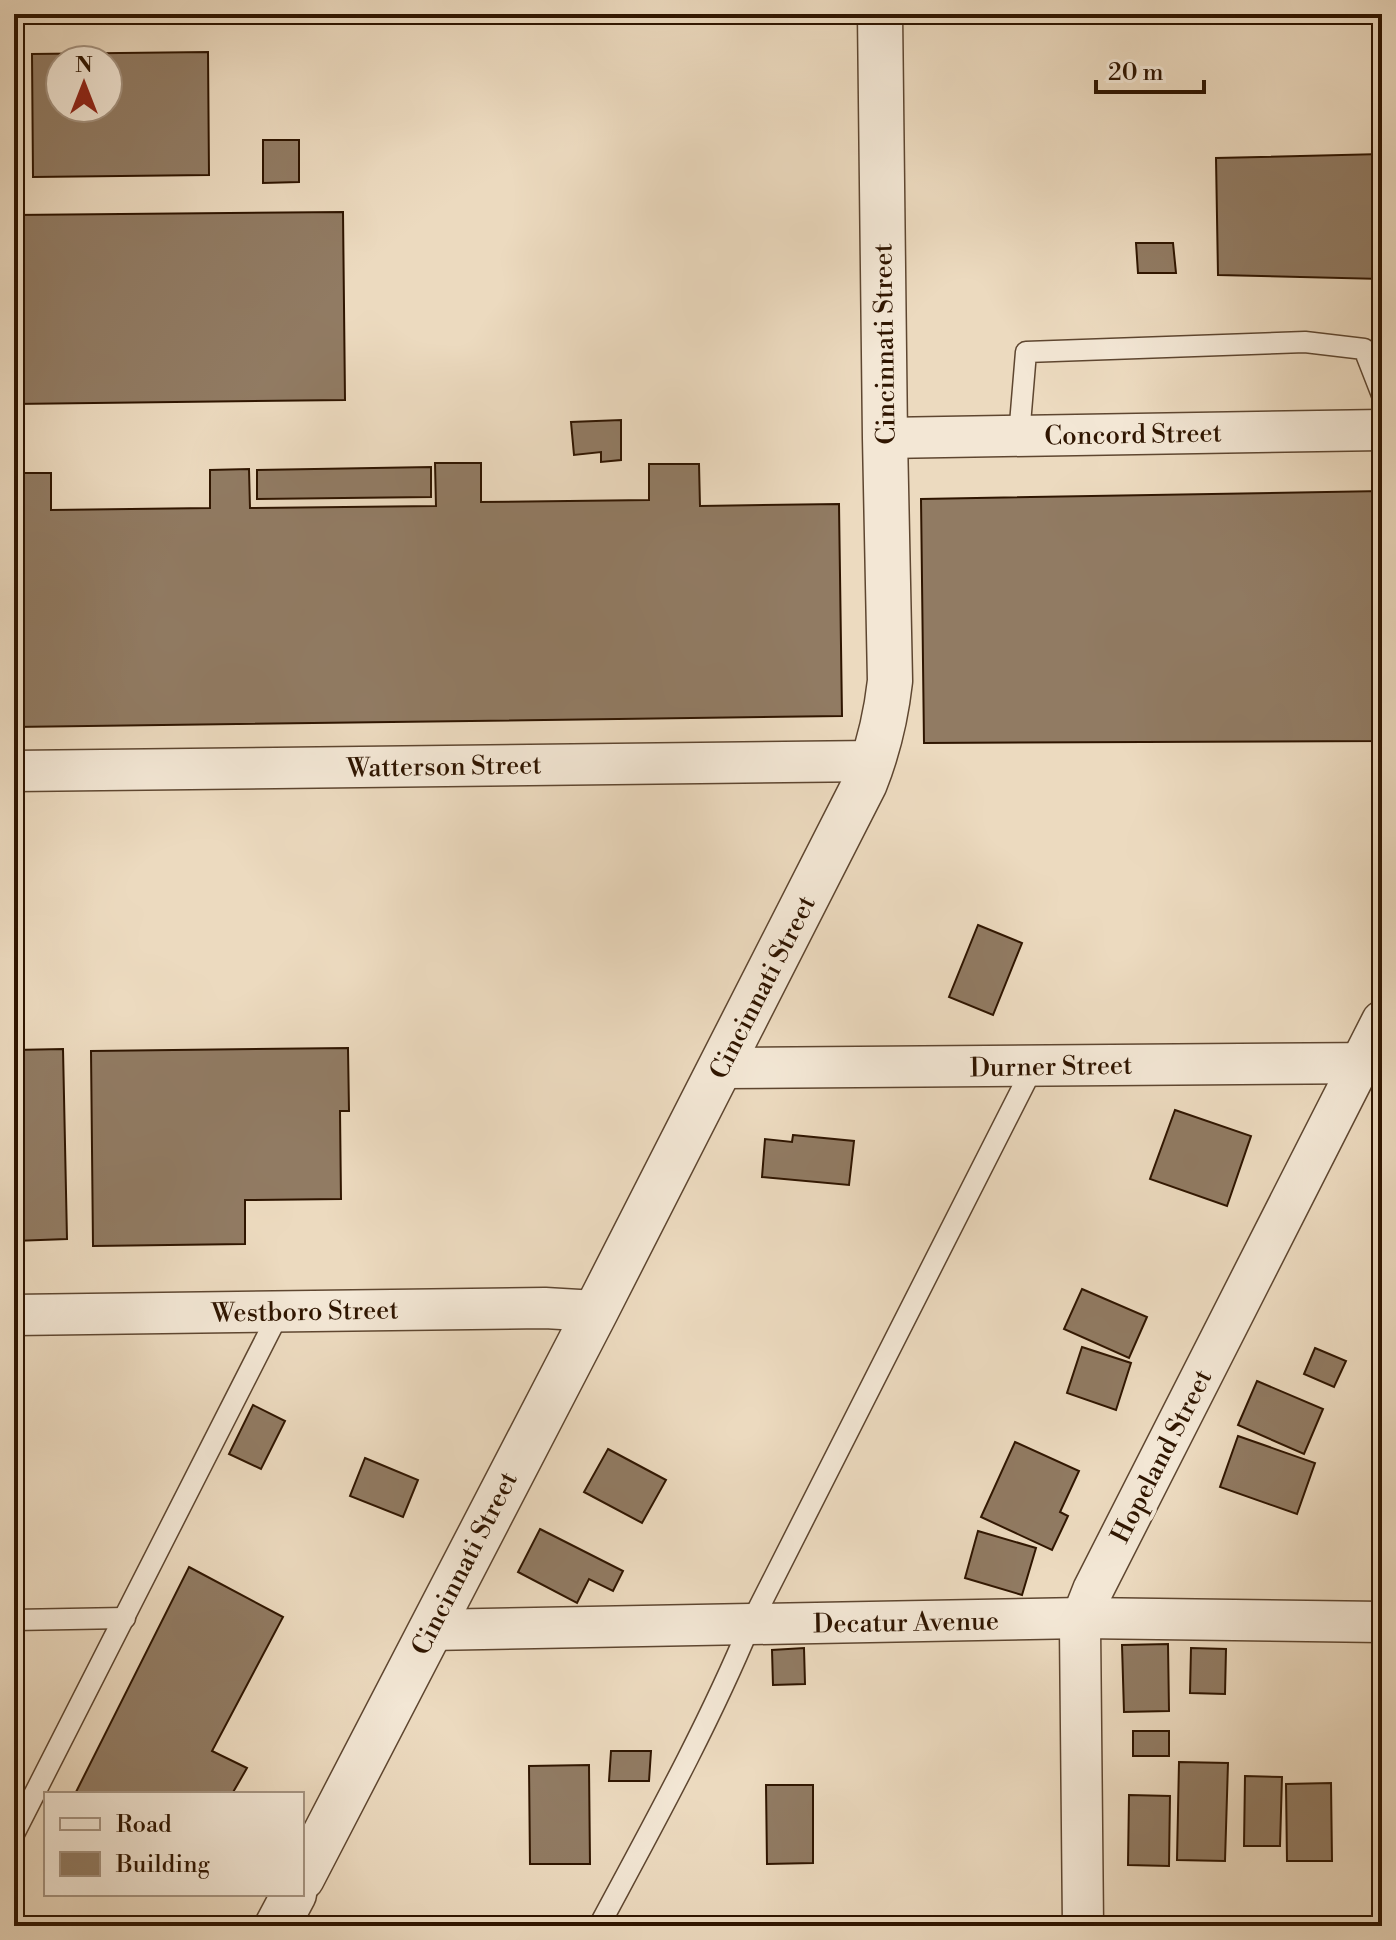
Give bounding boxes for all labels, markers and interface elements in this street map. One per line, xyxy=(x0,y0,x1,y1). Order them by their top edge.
north arrow xyxy=(44,44,124,124)
scale bar xyxy=(1096,44,1204,94)
text: N xyxy=(75,52,93,79)
text: 20 m xyxy=(1108,58,1164,88)
street label: Cincinnati Street xyxy=(867,243,903,445)
street label: Concord Street xyxy=(1044,417,1222,453)
street label: Watterson Street xyxy=(345,749,542,785)
street label: Cincinnati Street xyxy=(703,890,823,1085)
street label: Durner Street xyxy=(969,1050,1133,1084)
street label: Westboro Street xyxy=(210,1294,399,1330)
street label: Hopeland Street xyxy=(1104,1364,1219,1549)
street label: Cincinnati Street xyxy=(405,1466,525,1661)
street label: Decatur Avenue xyxy=(813,1605,999,1641)
legend xyxy=(44,1792,304,1896)
text: Road xyxy=(116,1810,172,1840)
text: Building xyxy=(115,1850,210,1880)

